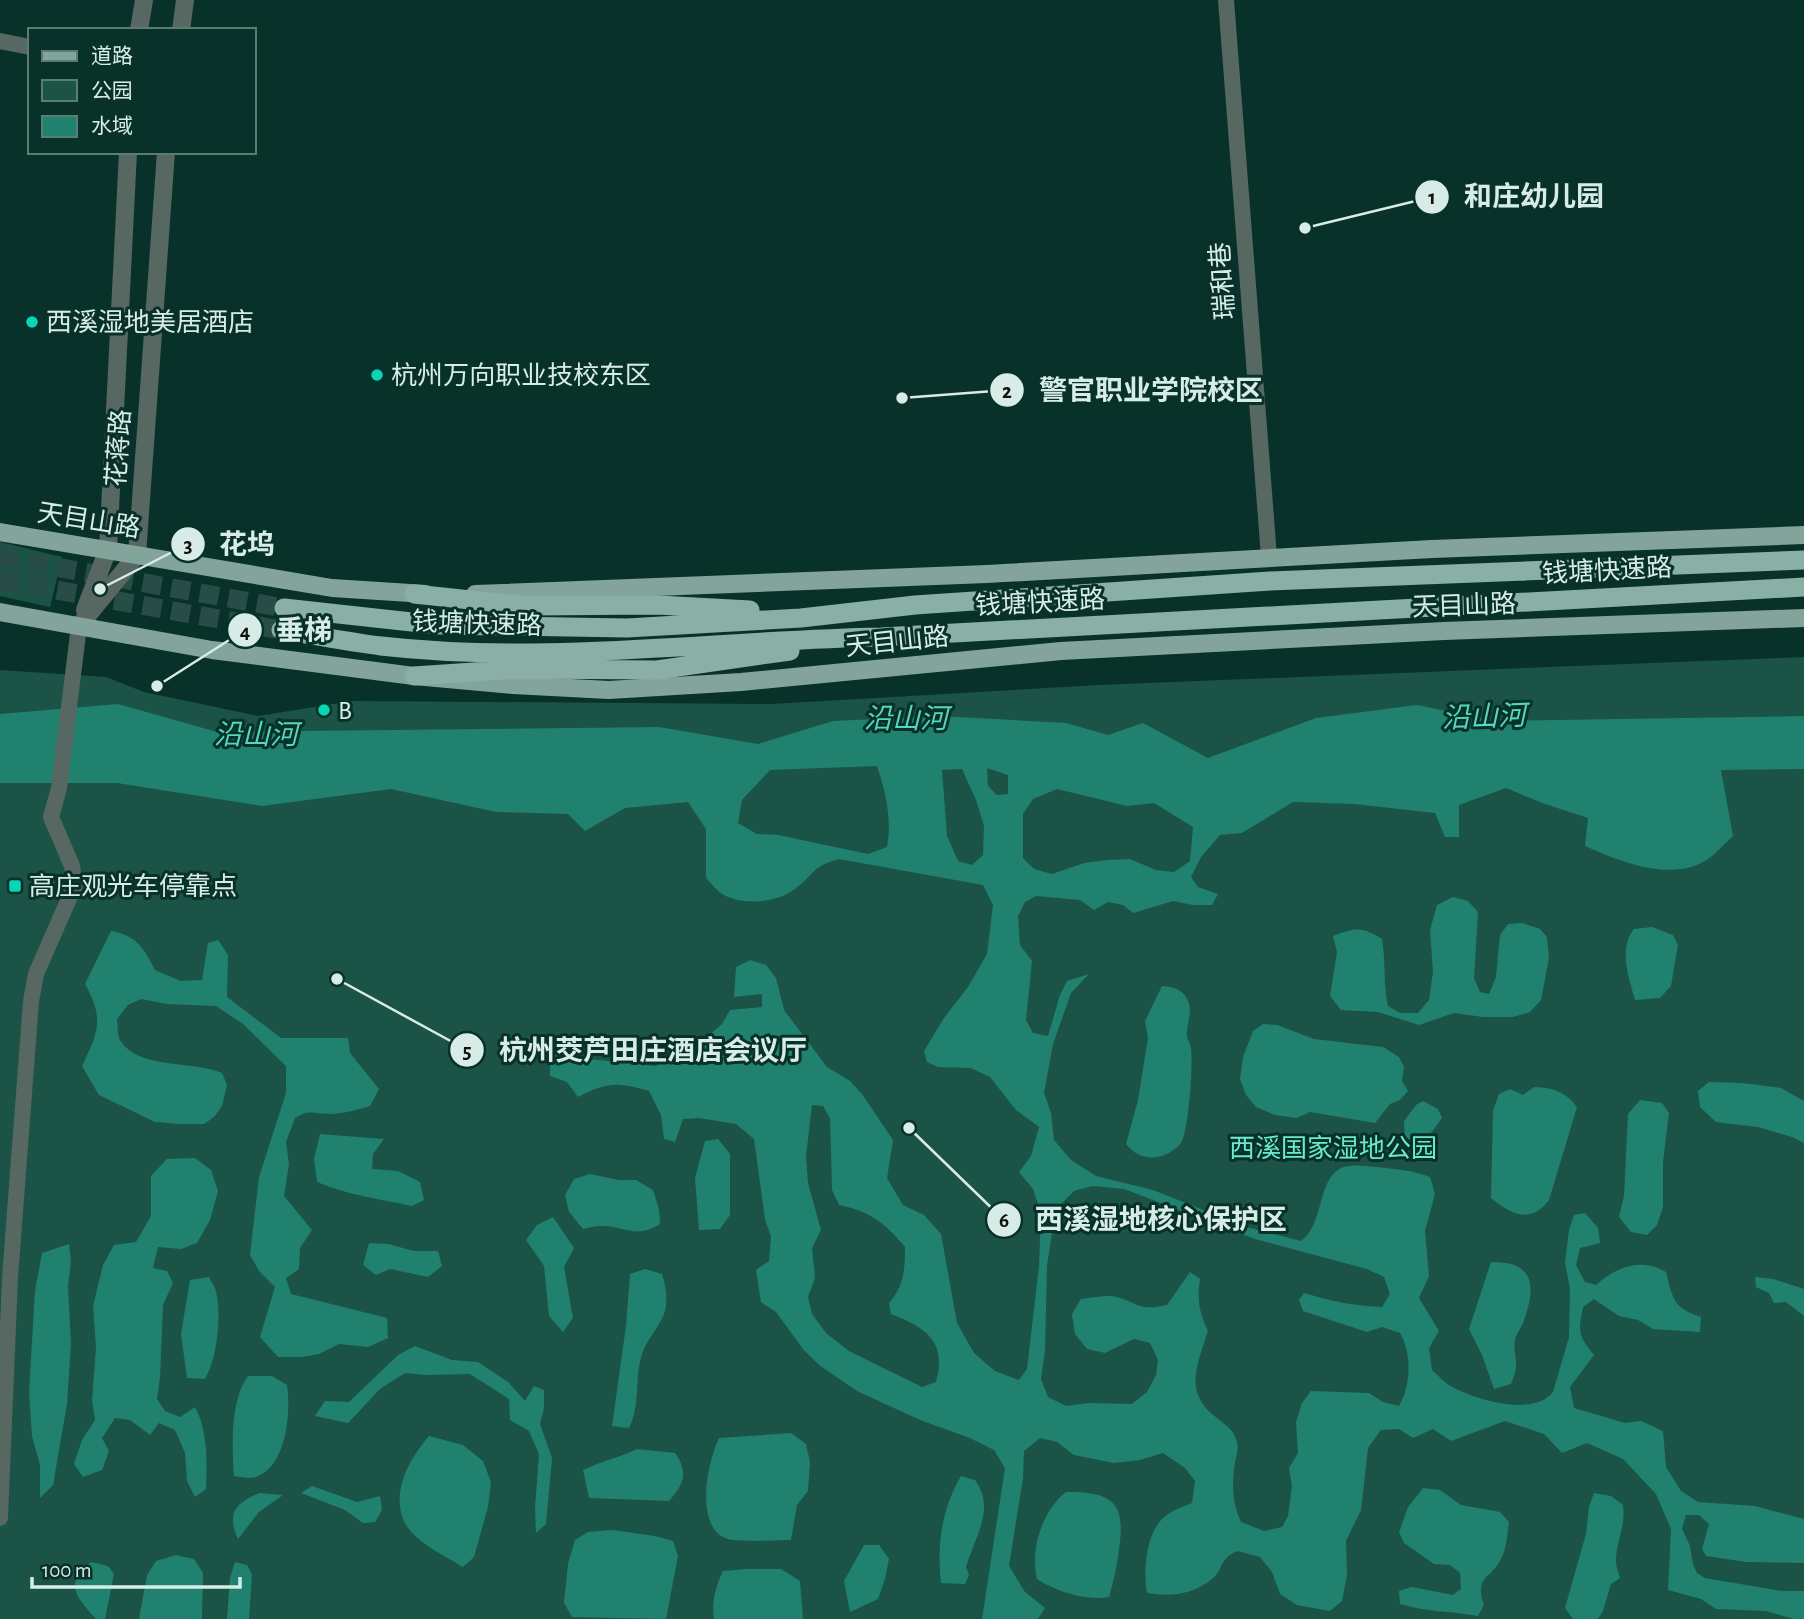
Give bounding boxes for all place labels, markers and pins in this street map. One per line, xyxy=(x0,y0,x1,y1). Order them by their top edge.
callout: 和庄幼儿园 xyxy=(1415,172,1618,221)
place label: 西溪湿地美居酒店 xyxy=(46,309,254,336)
marker: 西溪湿地美居酒店 xyxy=(24,314,40,330)
place label: 杭州万向职业技校东区 xyxy=(391,362,651,389)
callout: 警官职业学院校区 xyxy=(990,366,1277,415)
marker: 杭州万向职业技校东区 xyxy=(369,367,385,383)
callout: 花坞 xyxy=(170,520,289,569)
callout: 垂梯 xyxy=(227,606,346,655)
place label: B xyxy=(338,698,352,724)
marker: B xyxy=(316,702,332,718)
place label: 高庄观光车停靠点 xyxy=(29,872,237,900)
marker: 高庄观光车停靠点 xyxy=(7,878,23,894)
callout: 杭州茭芦田庄酒店会议厅 xyxy=(450,1026,821,1075)
callout: 西溪湿地核心保护区 xyxy=(986,1195,1301,1244)

